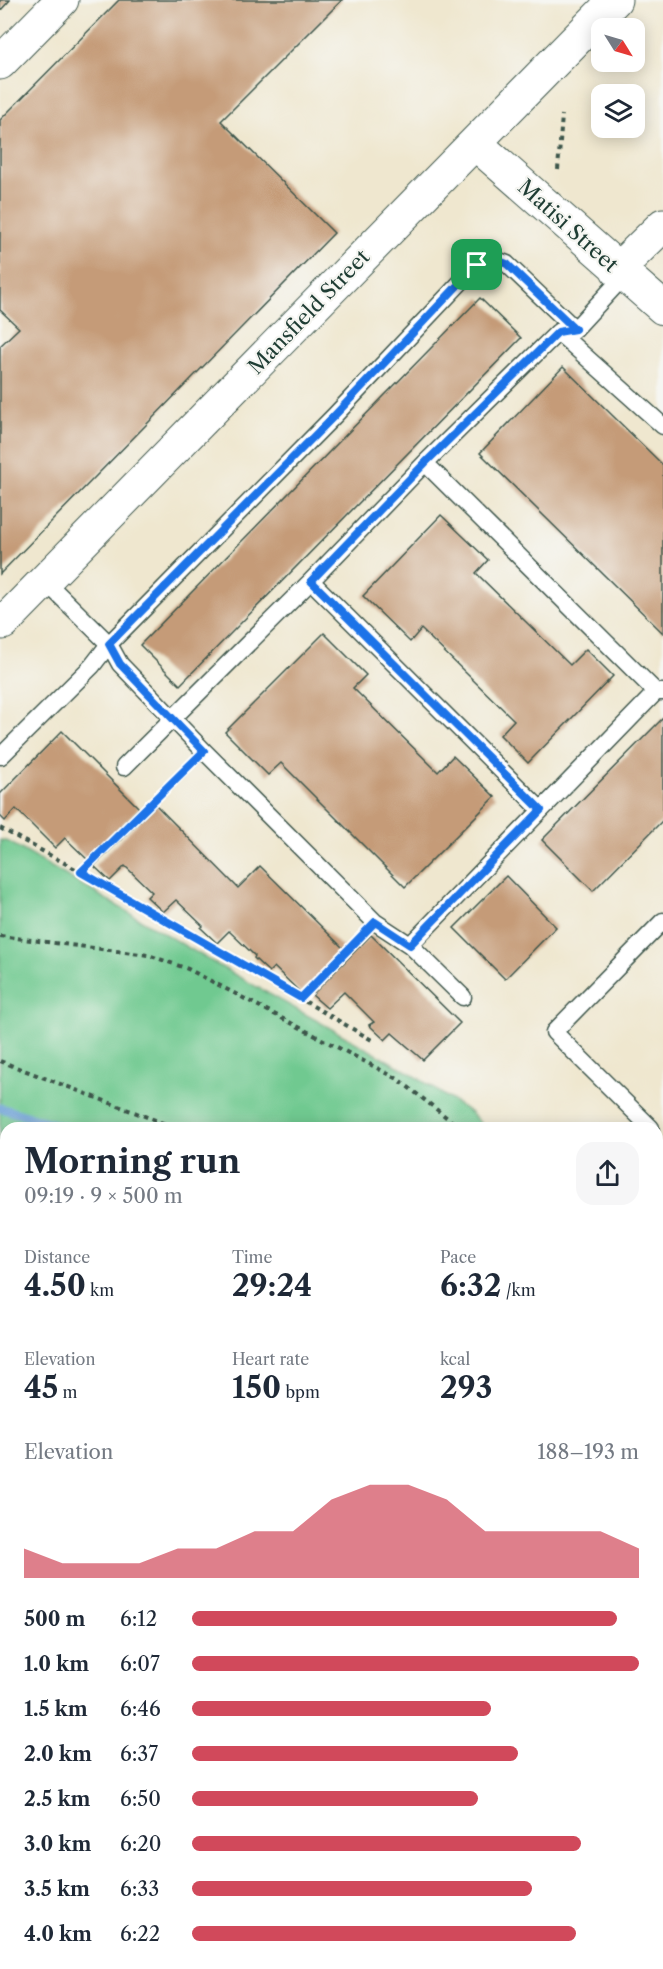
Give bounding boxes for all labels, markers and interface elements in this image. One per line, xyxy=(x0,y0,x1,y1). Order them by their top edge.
north arrow xyxy=(591,18,645,72)
map controls xyxy=(591,18,645,138)
button: layers xyxy=(591,84,645,138)
street label: Matisi Street xyxy=(513,174,624,278)
pin xyxy=(451,239,502,290)
street label: Mansfield Street xyxy=(243,244,375,379)
icon: arrive xyxy=(460,248,493,281)
text: Morning run xyxy=(24,1141,240,1182)
button: share xyxy=(576,1142,639,1205)
text: 09:19 · 9 × 500 m xyxy=(24,1184,183,1208)
text: Distance xyxy=(24,1247,90,1267)
text: Time xyxy=(232,1247,272,1267)
text: Pace xyxy=(440,1247,476,1267)
text: 4.50 xyxy=(24,1267,86,1304)
text: 29:24 xyxy=(232,1267,312,1304)
text: 6:32 xyxy=(440,1267,502,1304)
text: km xyxy=(86,1280,114,1300)
text: /km xyxy=(502,1280,536,1300)
text: Elevation xyxy=(24,1349,95,1369)
text: Heart rate xyxy=(232,1349,309,1369)
text: kcal xyxy=(440,1349,470,1369)
text: 45 xyxy=(24,1369,58,1406)
text: 150 xyxy=(232,1369,281,1406)
text: 293 xyxy=(440,1369,493,1406)
text: m xyxy=(58,1382,78,1402)
text: bpm xyxy=(281,1382,320,1402)
text: Elevation xyxy=(24,1440,113,1464)
text: 188–193 m xyxy=(537,1440,639,1464)
text: 500 m xyxy=(24,1607,85,1631)
text: 6:12 xyxy=(120,1607,157,1631)
text: 1.0 km xyxy=(24,1652,89,1676)
text: 6:07 xyxy=(120,1652,160,1676)
text: 1.5 km xyxy=(24,1697,88,1721)
text: 6:46 xyxy=(120,1697,161,1721)
text: 2.0 km xyxy=(24,1742,92,1766)
text: 6:37 xyxy=(120,1742,158,1766)
text: 2.5 km xyxy=(24,1787,91,1811)
text: 6:50 xyxy=(120,1787,161,1811)
text: 3.0 km xyxy=(24,1832,91,1856)
text: 6:20 xyxy=(120,1832,162,1856)
text: 3.5 km xyxy=(24,1877,90,1901)
text: 6:33 xyxy=(120,1877,159,1901)
text: 4.0 km xyxy=(24,1922,92,1946)
text: 6:22 xyxy=(120,1922,160,1946)

